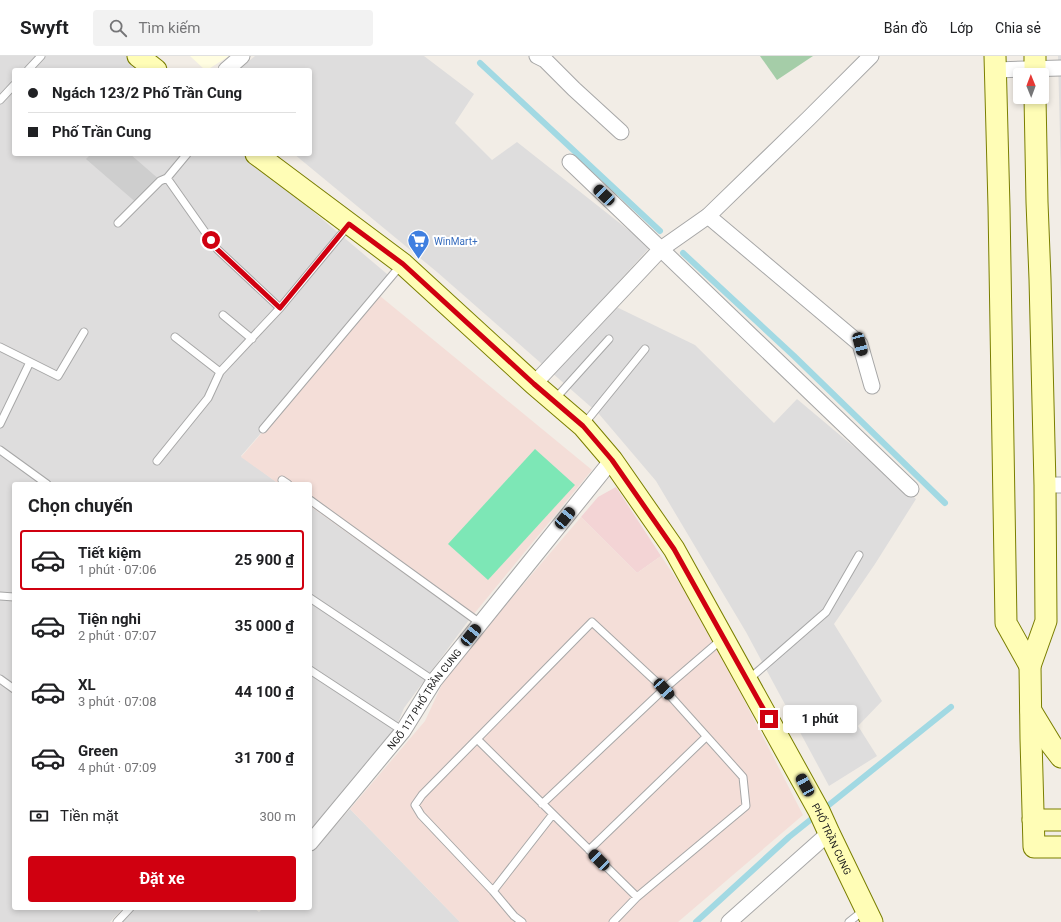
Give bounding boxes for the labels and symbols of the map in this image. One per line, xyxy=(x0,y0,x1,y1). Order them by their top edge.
north arrow xyxy=(1013,68,1049,104)
car xyxy=(591,182,617,208)
supermarket icon: WinMart+ xyxy=(406,228,432,261)
route start xyxy=(202,231,220,249)
place label: WinMart+ xyxy=(434,236,478,247)
car xyxy=(851,331,869,357)
car xyxy=(553,505,577,531)
car xyxy=(459,622,483,648)
street label: NGÕ 117 PHỐ TRẦN CUNG xyxy=(385,647,464,752)
car xyxy=(652,676,676,702)
callout: 1 phút xyxy=(783,705,857,733)
route end xyxy=(760,710,778,728)
car xyxy=(794,772,816,798)
street label: PHỐ TRẦN CUNG xyxy=(810,801,853,877)
car xyxy=(586,847,612,873)

